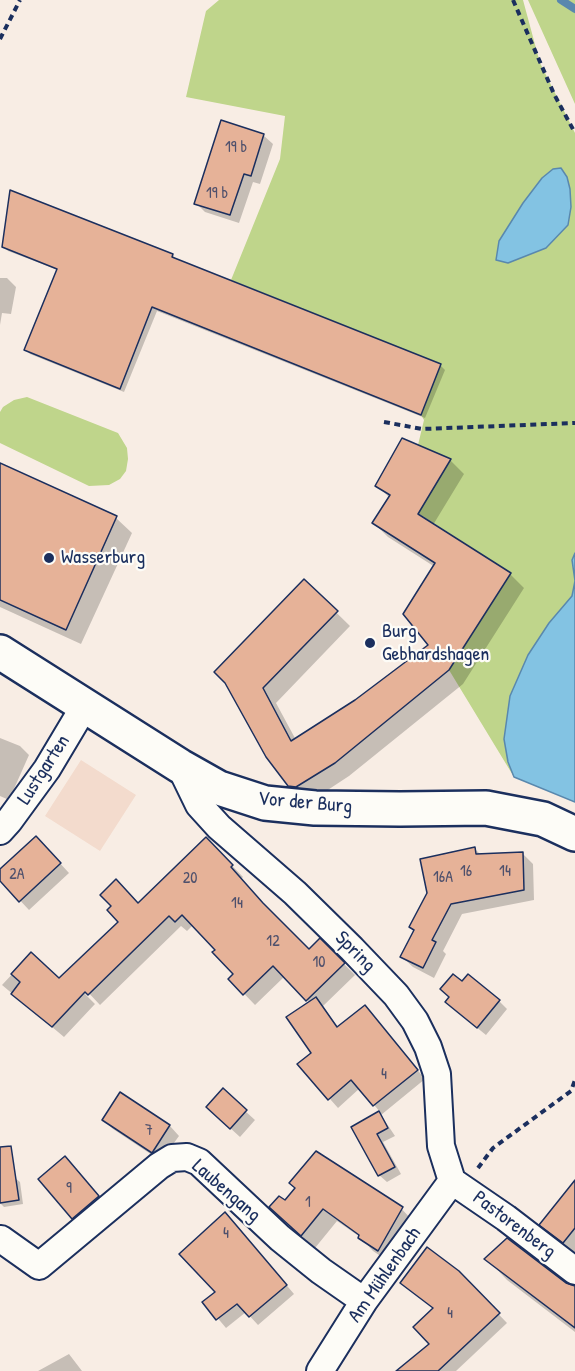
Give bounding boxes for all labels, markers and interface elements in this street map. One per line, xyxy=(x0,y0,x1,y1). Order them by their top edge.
house number: 19 b xyxy=(225,138,247,158)
house number: 19 b xyxy=(206,184,228,204)
place label: Wasserburg xyxy=(61,546,145,570)
marker: Wasserburg xyxy=(42,551,56,565)
place label: Burg Gebhardshagen xyxy=(382,620,489,667)
marker: Burg Gebhardshagen xyxy=(363,636,377,650)
street label: Lustgarten xyxy=(13,731,75,809)
street label: Vor der Burg xyxy=(257,787,353,819)
house number: 16 xyxy=(460,862,472,882)
house number: 14 xyxy=(499,862,511,882)
house number: 2A xyxy=(9,865,25,885)
house number: 16A xyxy=(433,868,453,888)
house number: 20 xyxy=(183,869,197,889)
house number: 14 xyxy=(231,894,243,914)
street label: Spring xyxy=(330,927,380,977)
house number: 12 xyxy=(266,932,280,952)
house number: 10 xyxy=(313,953,325,973)
house number: 4 xyxy=(381,1065,387,1085)
house number: 7 xyxy=(145,1121,153,1141)
street label: Laubengang xyxy=(187,1155,265,1227)
house number: 9 xyxy=(66,1179,72,1199)
street label: Pastorenberg xyxy=(468,1186,560,1264)
house number: 1 xyxy=(305,1193,311,1213)
street label: Am Mühlenbach xyxy=(343,1223,427,1327)
house number: 4 xyxy=(223,1224,229,1244)
house number: 4 xyxy=(447,1304,453,1324)

